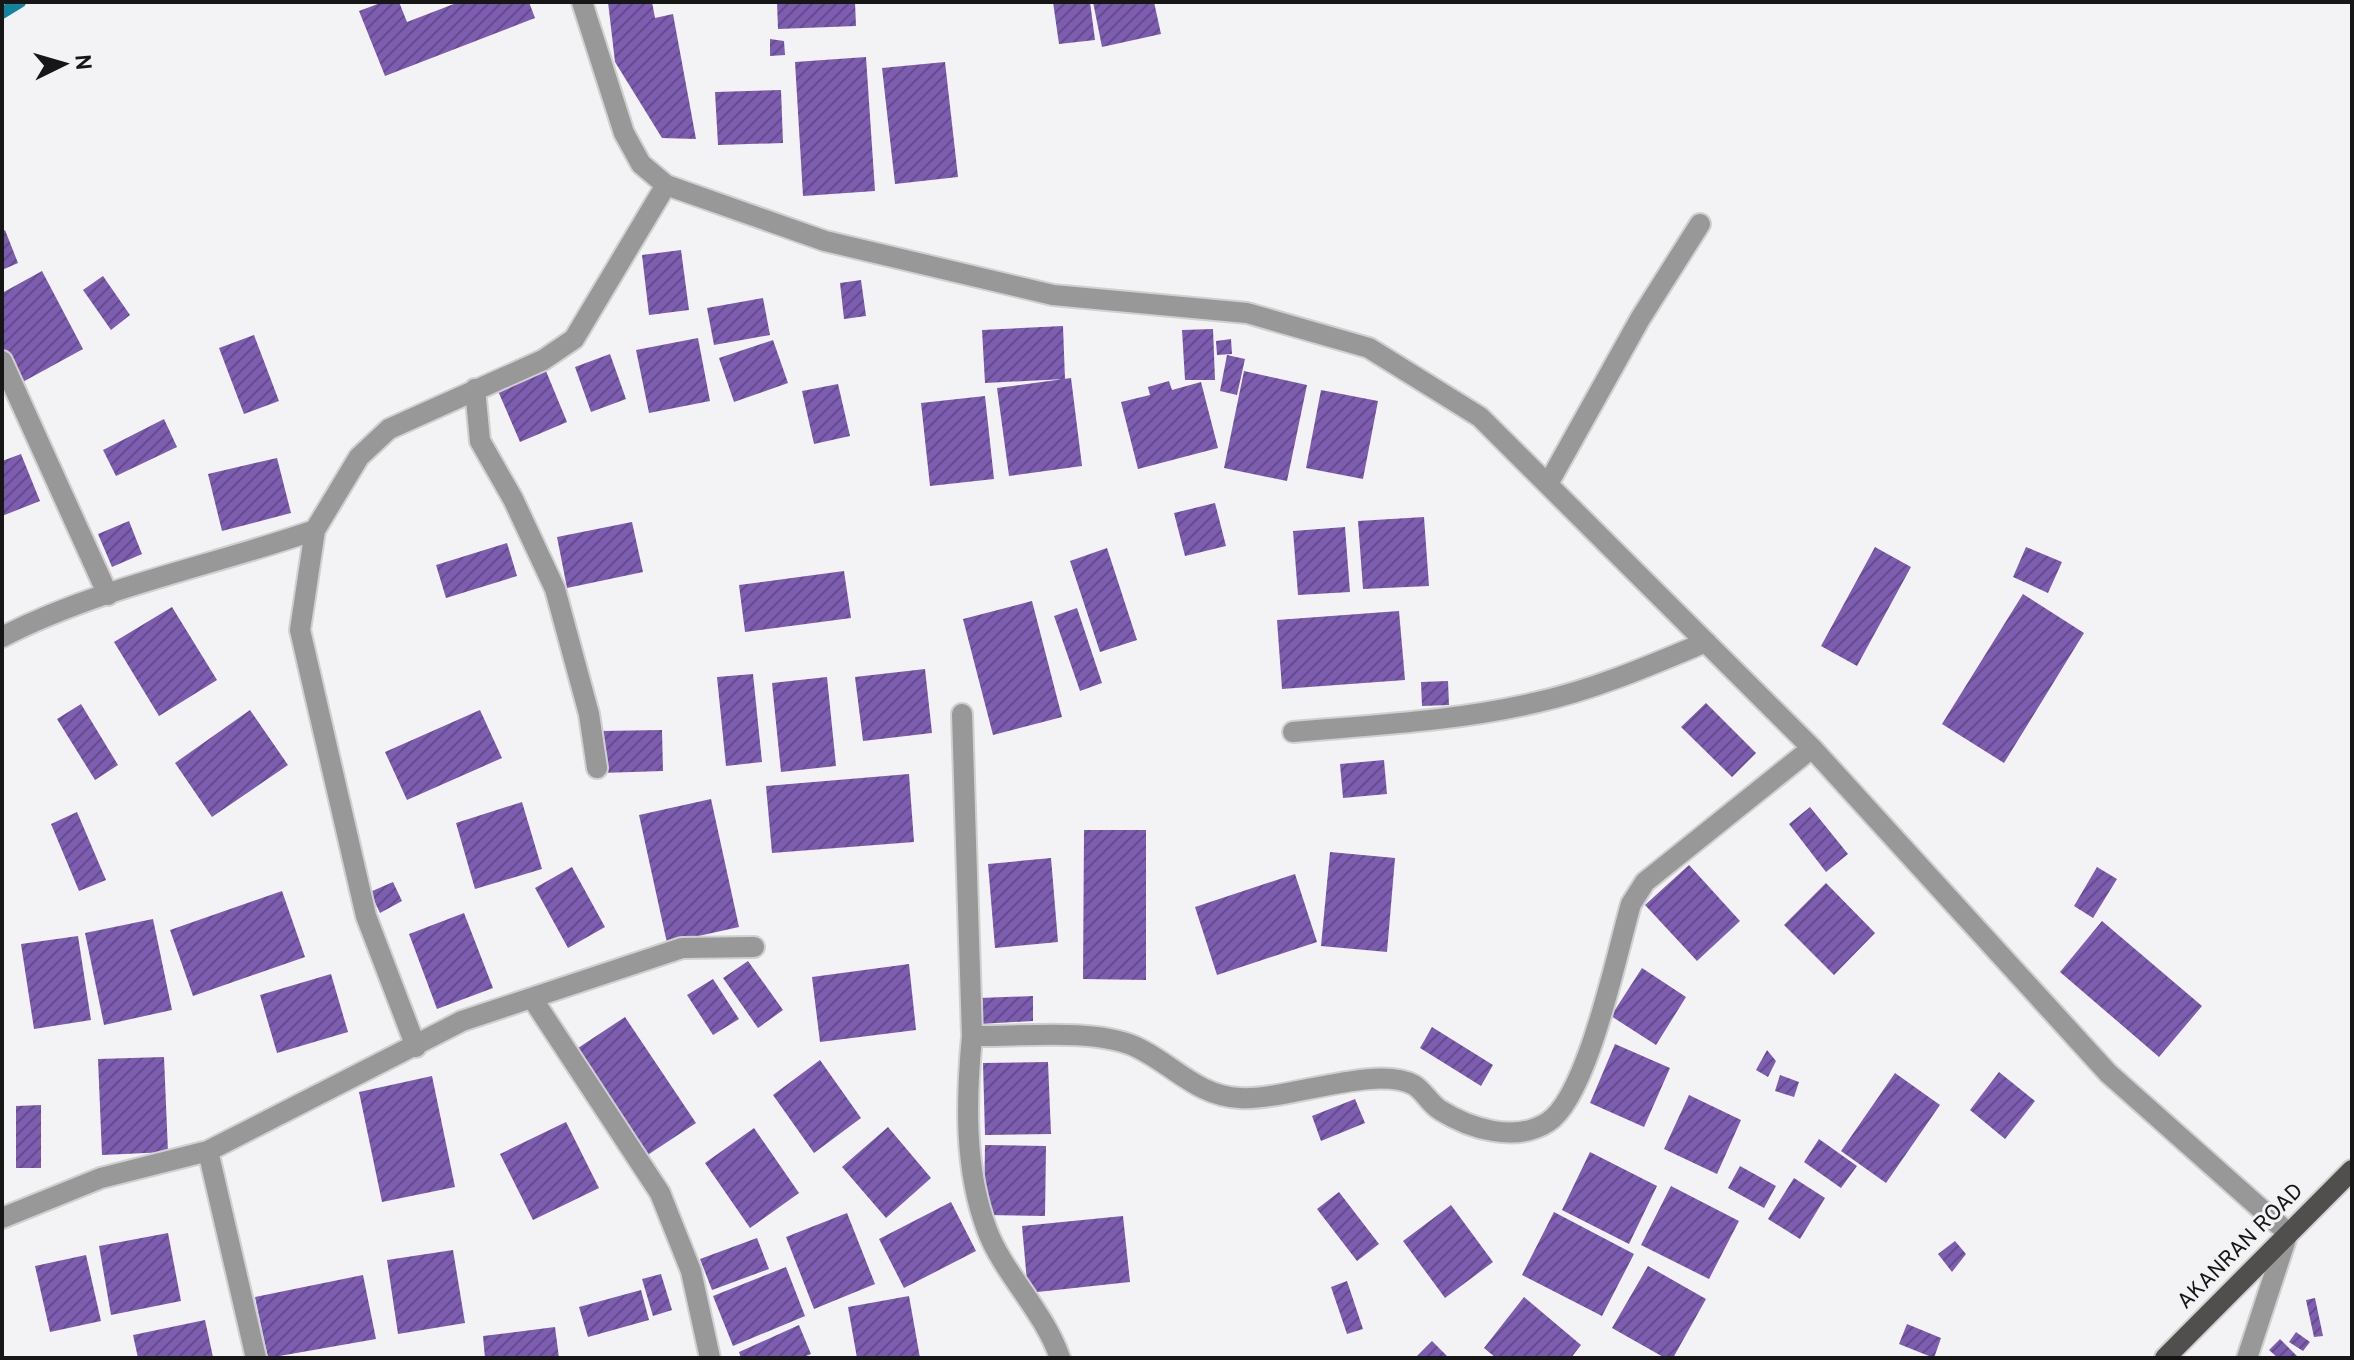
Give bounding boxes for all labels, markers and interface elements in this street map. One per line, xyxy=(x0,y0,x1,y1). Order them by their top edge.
north arrow xyxy=(24,24,104,104)
text: N xyxy=(67,53,96,72)
street label: AKANRAN ROAD xyxy=(2172,1178,2310,1316)

